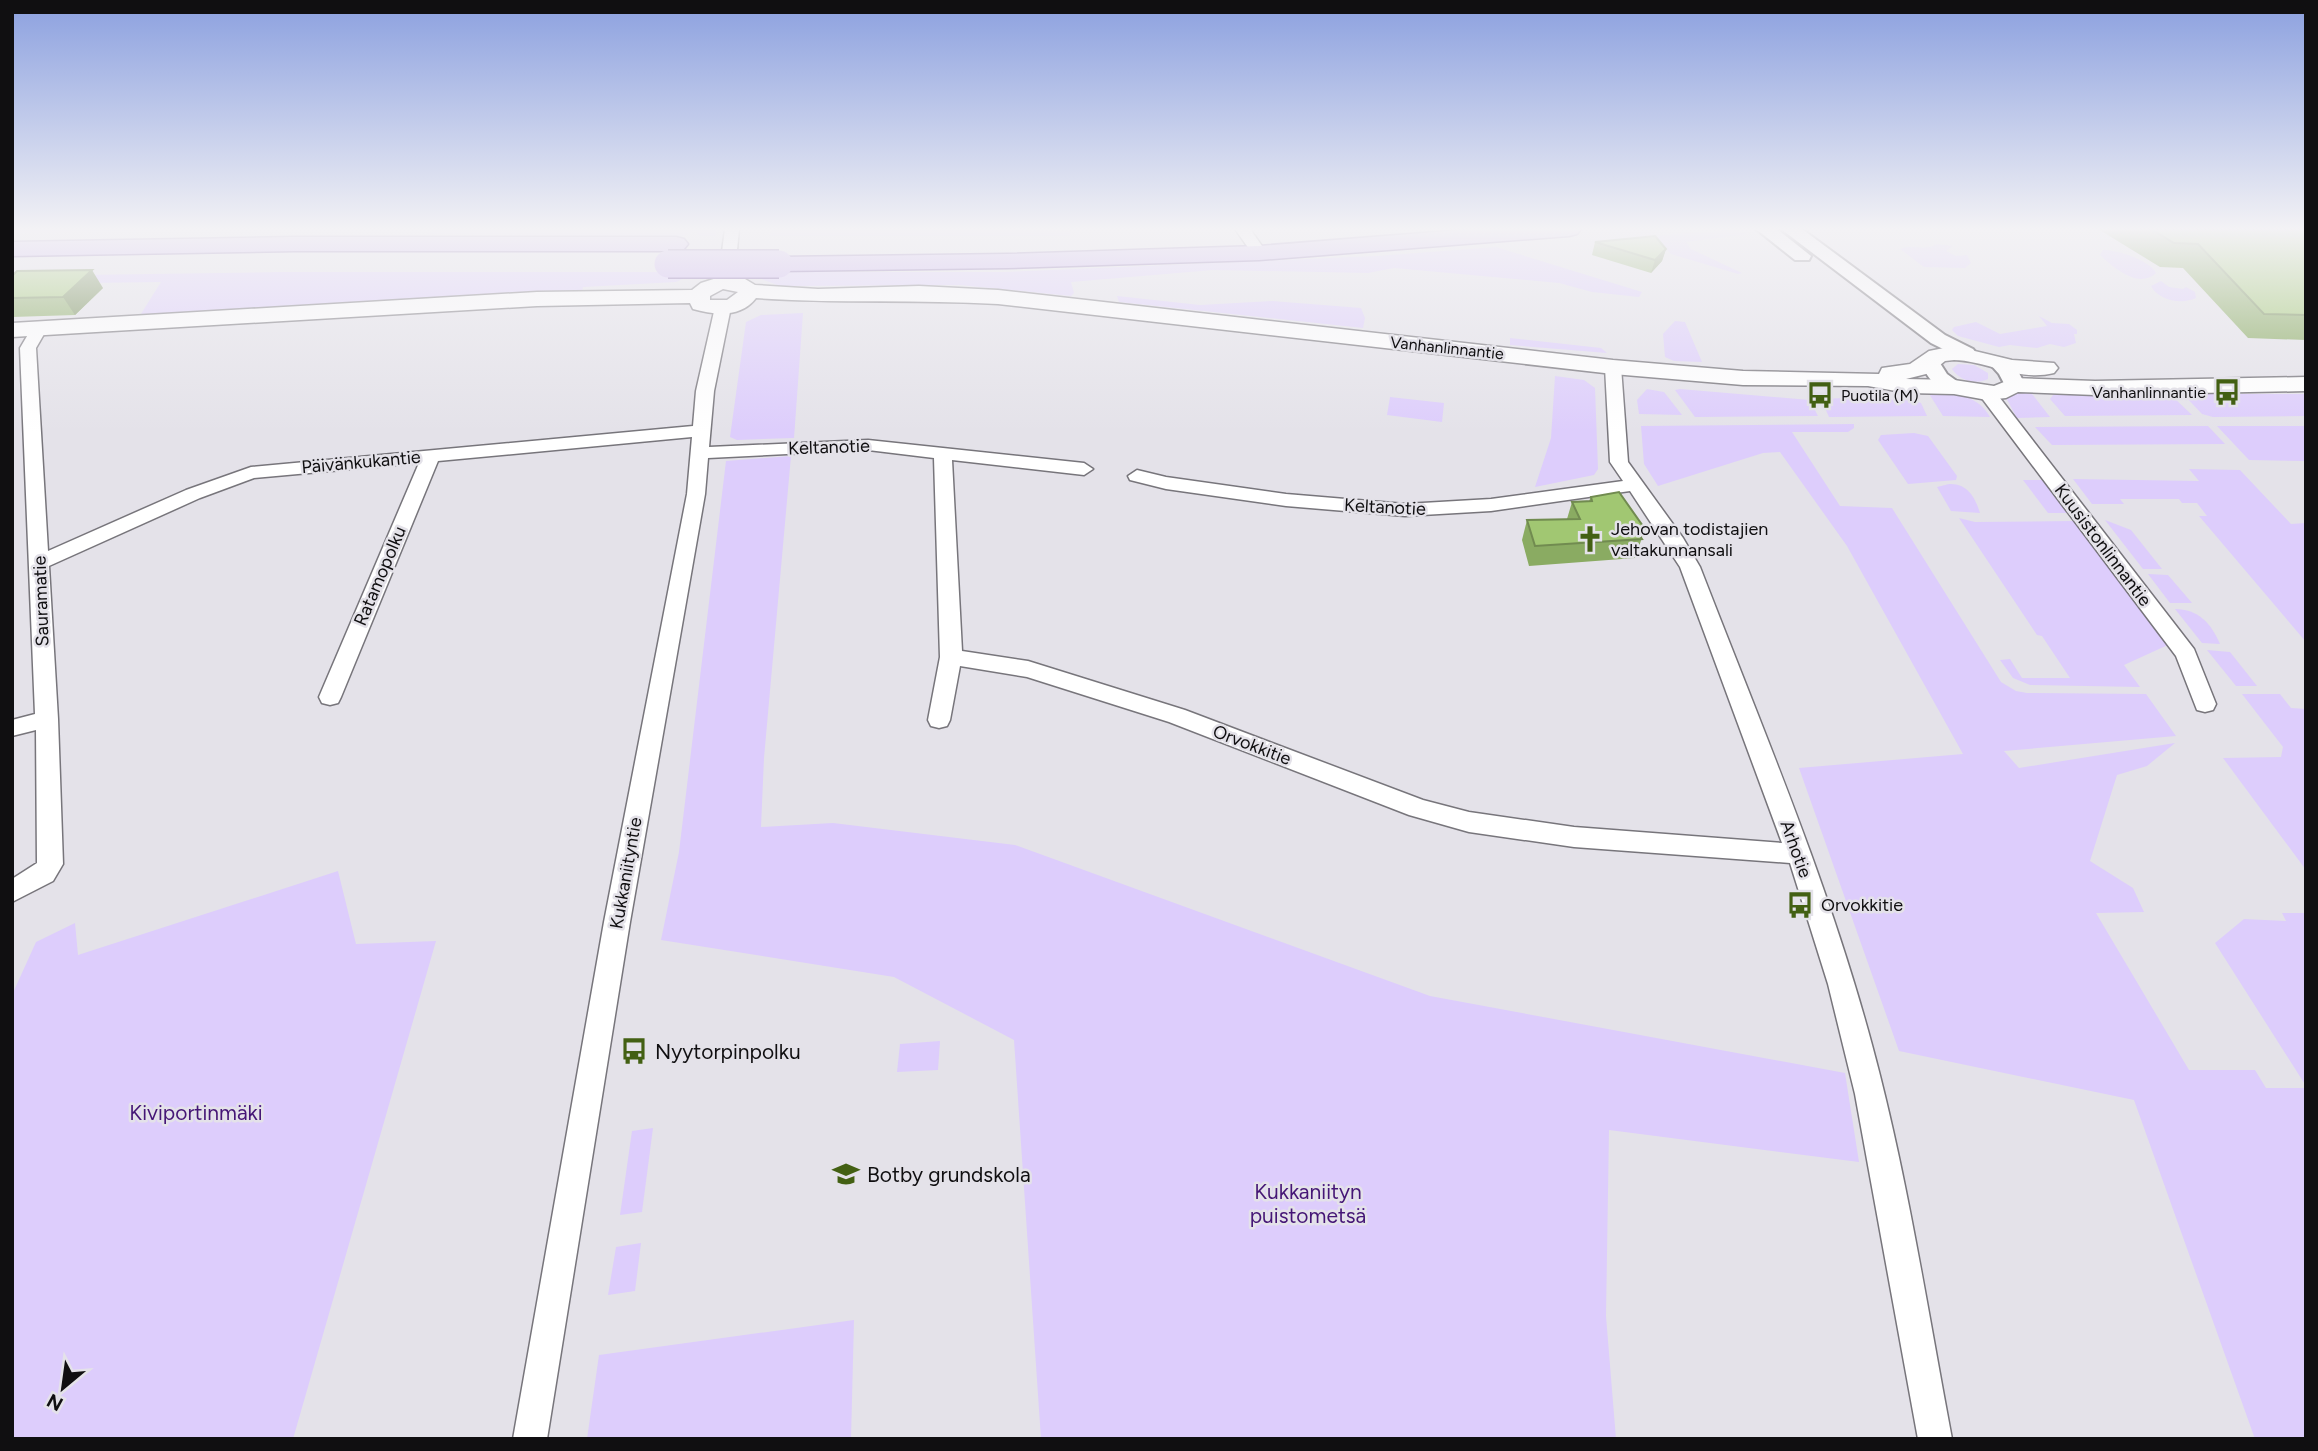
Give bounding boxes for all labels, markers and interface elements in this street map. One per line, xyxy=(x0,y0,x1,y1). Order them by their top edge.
street label: Vanhanlinnantie xyxy=(1389,333,1505,363)
bus stop icon: Vanhanlinnantie xyxy=(2212,377,2242,407)
bus stop icon: Puotila (M) xyxy=(1805,380,1835,410)
place label: Vanhanlinnantie xyxy=(2092,383,2206,402)
place label: Puotila (M) xyxy=(1841,386,1919,405)
street label: Keltanotie xyxy=(788,435,870,459)
street label: Päivänkukantie xyxy=(300,446,422,478)
street label: Kuusistonlinnantie xyxy=(2050,479,2156,611)
street label: Keltanotie xyxy=(1344,494,1427,520)
place label: Jehovan todistajien valtakunnansali xyxy=(1611,518,1768,561)
street label: Ratamopolku xyxy=(349,523,411,629)
church icon: Jehovan todistajien valtakunnansali xyxy=(1575,524,1605,554)
street label: Sauramatie xyxy=(28,555,54,647)
street label: Orvokkitie xyxy=(1210,720,1294,770)
street label: Kukkaniityntie xyxy=(605,815,647,931)
street label: Arhotie xyxy=(1775,817,1817,881)
bus stop icon: Orvokkitie xyxy=(1785,890,1815,920)
place label: Orvokkitie xyxy=(1821,894,1903,916)
bus stop icon: Nyytorpinpolku xyxy=(619,1036,649,1066)
place label: Nyytorpinpolku xyxy=(655,1039,801,1064)
park label: Kiviportinmäki xyxy=(129,1100,263,1125)
school or university icon: Botby grundskola xyxy=(831,1159,861,1189)
place label: Botby grundskola xyxy=(867,1162,1031,1187)
park label: Kukkaniityn puistometsä xyxy=(1250,1179,1366,1228)
north arrow xyxy=(28,1353,98,1423)
text: N xyxy=(43,1389,67,1416)

